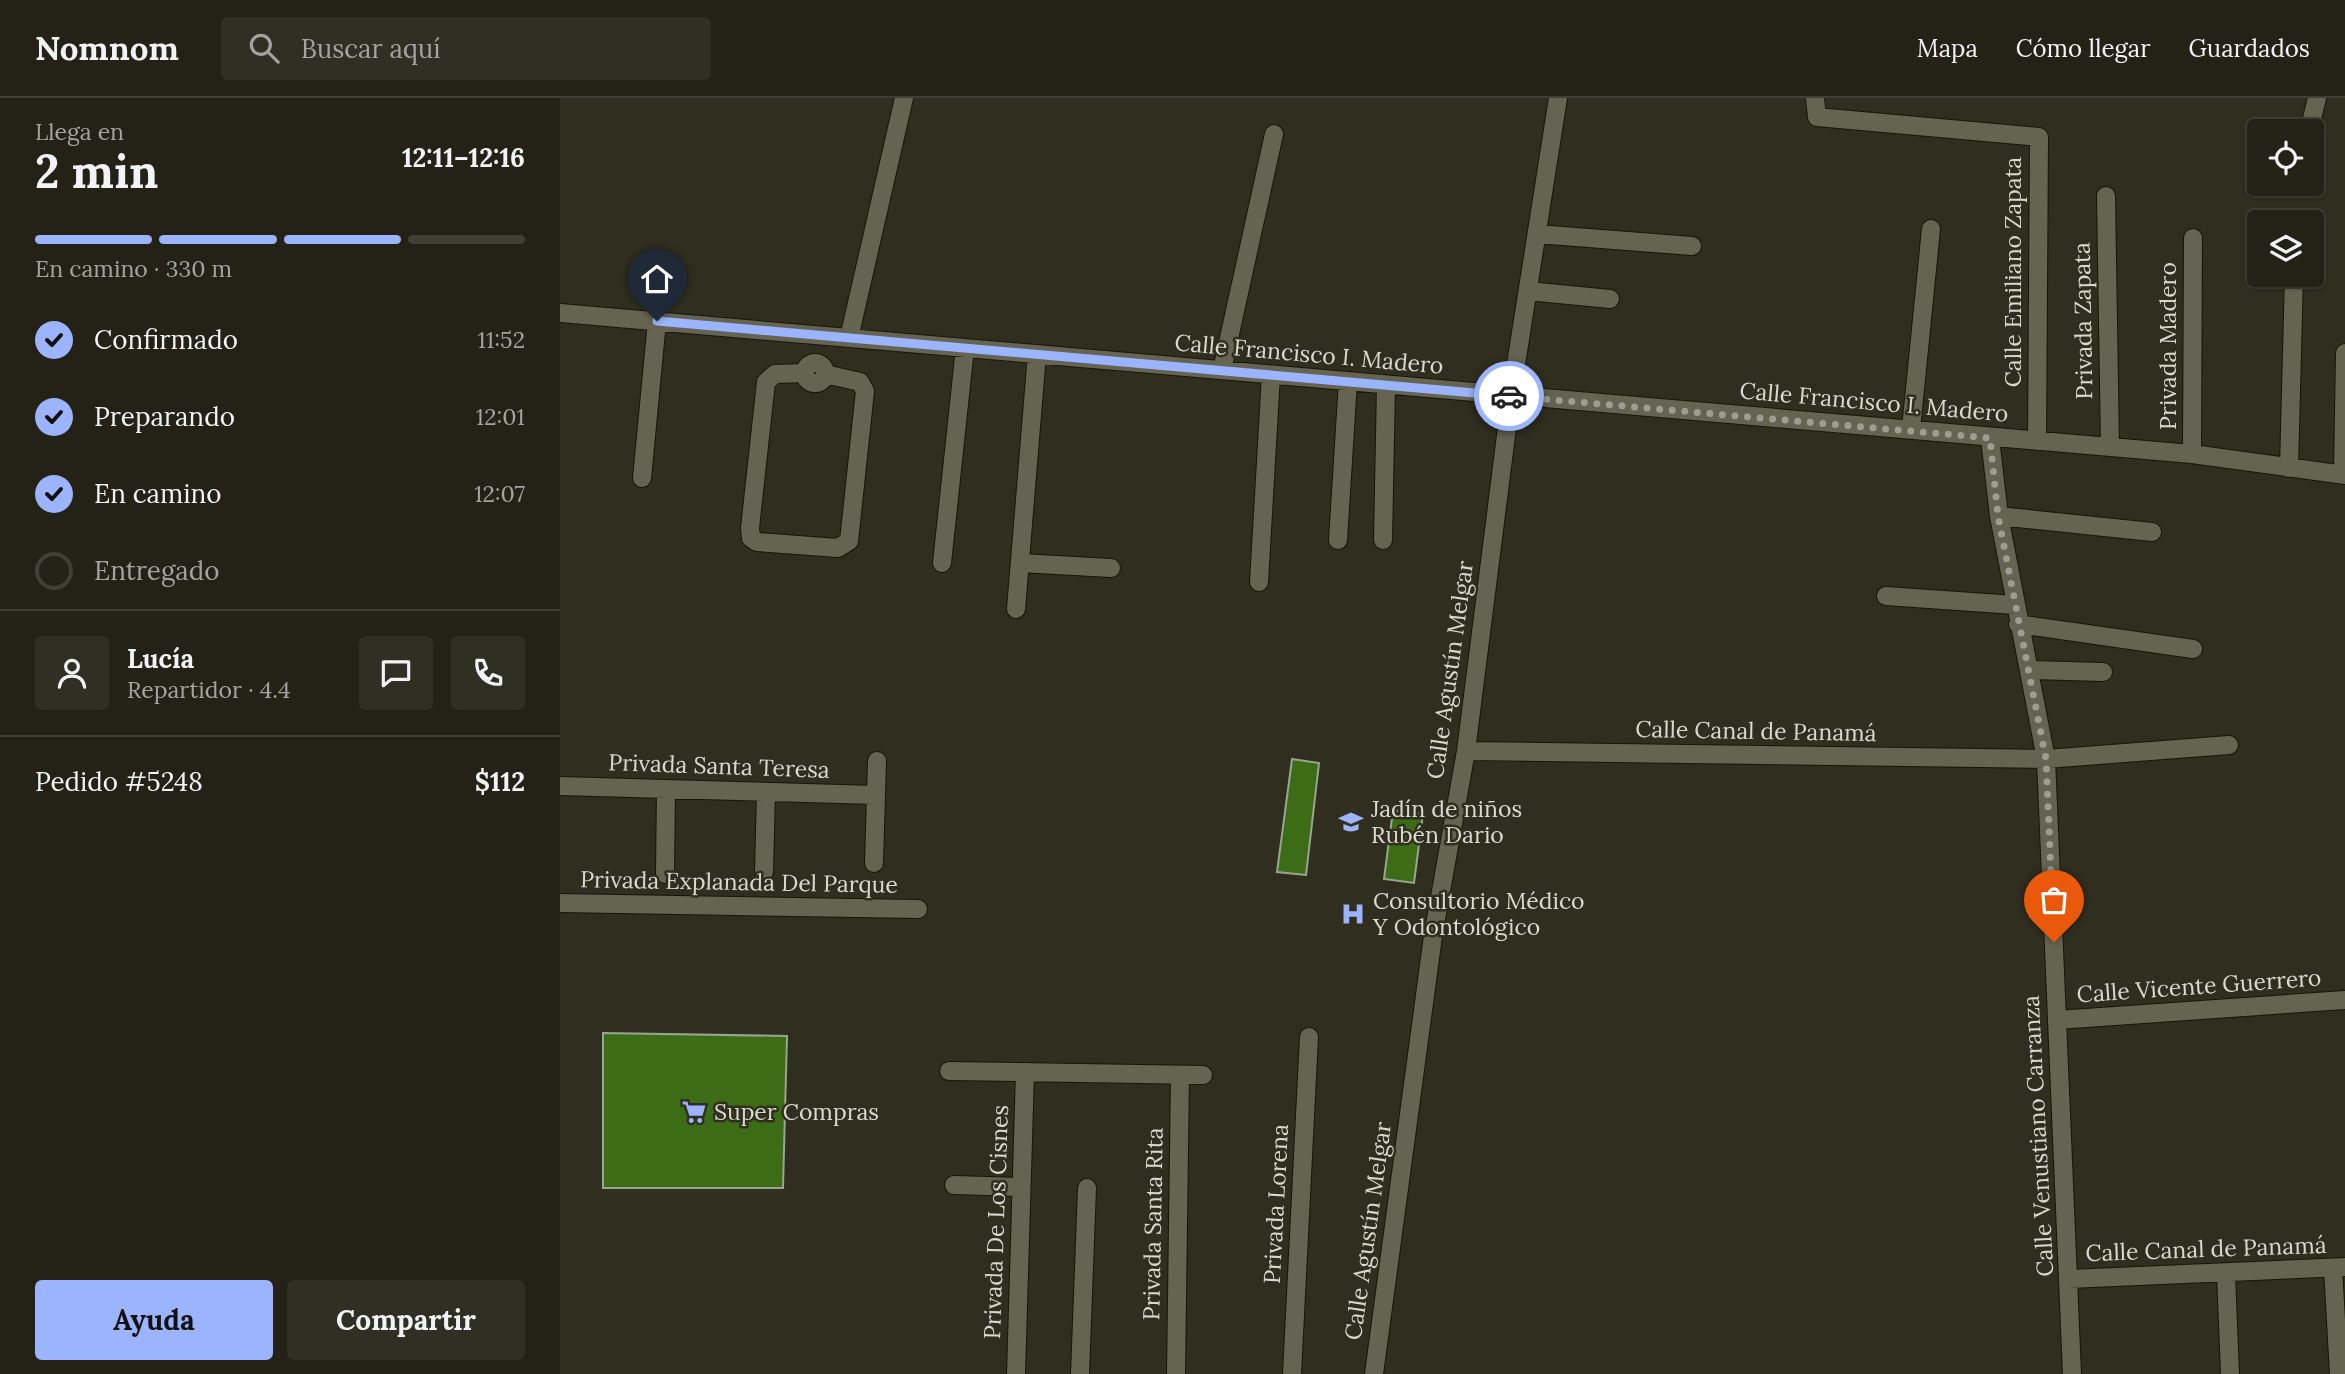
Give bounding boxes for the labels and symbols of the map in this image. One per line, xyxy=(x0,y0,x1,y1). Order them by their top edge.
street label: Calle Emiliano Zapata xyxy=(1998,157,2027,387)
street label: Privada Zapata xyxy=(2067,242,2098,400)
pin xyxy=(627,249,687,321)
street label: Privada Madero xyxy=(2153,262,2182,430)
street label: Calle Francisco I. Madero xyxy=(1173,327,1445,380)
courier xyxy=(1474,361,1544,431)
street label: Calle Francisco I. Madero xyxy=(1738,375,2010,428)
street label: Calle Agustín Melgar xyxy=(1420,559,1479,781)
street label: Calle Canal de Panamá xyxy=(1635,714,1877,747)
street label: Privada Santa Teresa xyxy=(608,747,830,784)
place label: Jadín de niños Rubén Dario xyxy=(1370,794,1522,849)
school or university icon: Jadín de niños Rubén Dario xyxy=(1337,808,1365,836)
street label: Privada Explanada Del Parque xyxy=(580,864,898,899)
pin xyxy=(2024,870,2084,942)
place label: Consultorio Médico Y Odontológico xyxy=(1372,886,1585,941)
hospital icon: Consultorio Médico Y Odontológico xyxy=(1339,900,1367,928)
street label: Calle Vicente Guerrero xyxy=(2076,962,2322,1009)
street label: Calle Venustiano Carranza xyxy=(2016,994,2059,1277)
place label: Super Compras xyxy=(714,1097,879,1126)
supermarket icon: Super Compras xyxy=(680,1098,708,1126)
street label: Privada De Los Cisnes xyxy=(977,1104,1014,1340)
street label: Calle Agustín Melgar xyxy=(1338,1120,1397,1342)
street label: Privada Lorena xyxy=(1257,1123,1294,1285)
street label: Privada Santa Rita xyxy=(1136,1127,1169,1321)
street label: Calle Canal de Panamá xyxy=(2085,1230,2327,1267)

